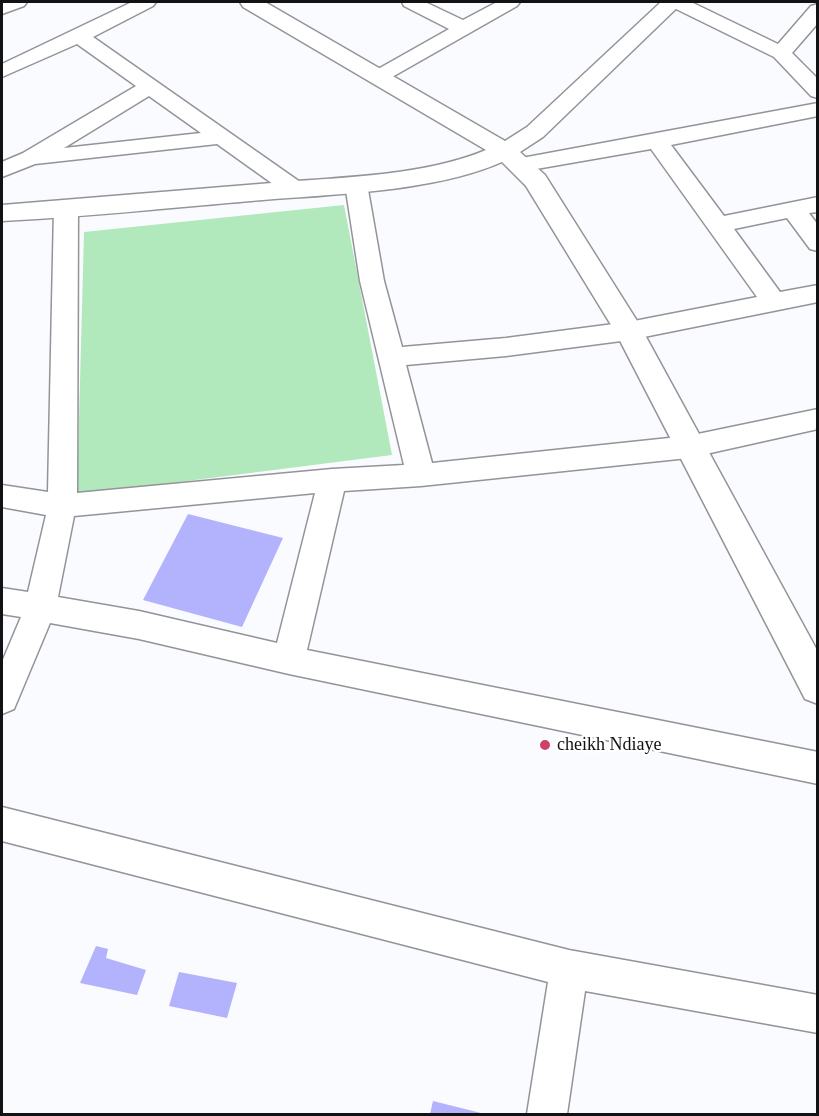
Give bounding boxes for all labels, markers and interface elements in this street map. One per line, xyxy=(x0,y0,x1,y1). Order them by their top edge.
place label: cheikh Ndiaye xyxy=(557,734,661,756)
marker: cheikh Ndiaye xyxy=(538,738,552,752)

